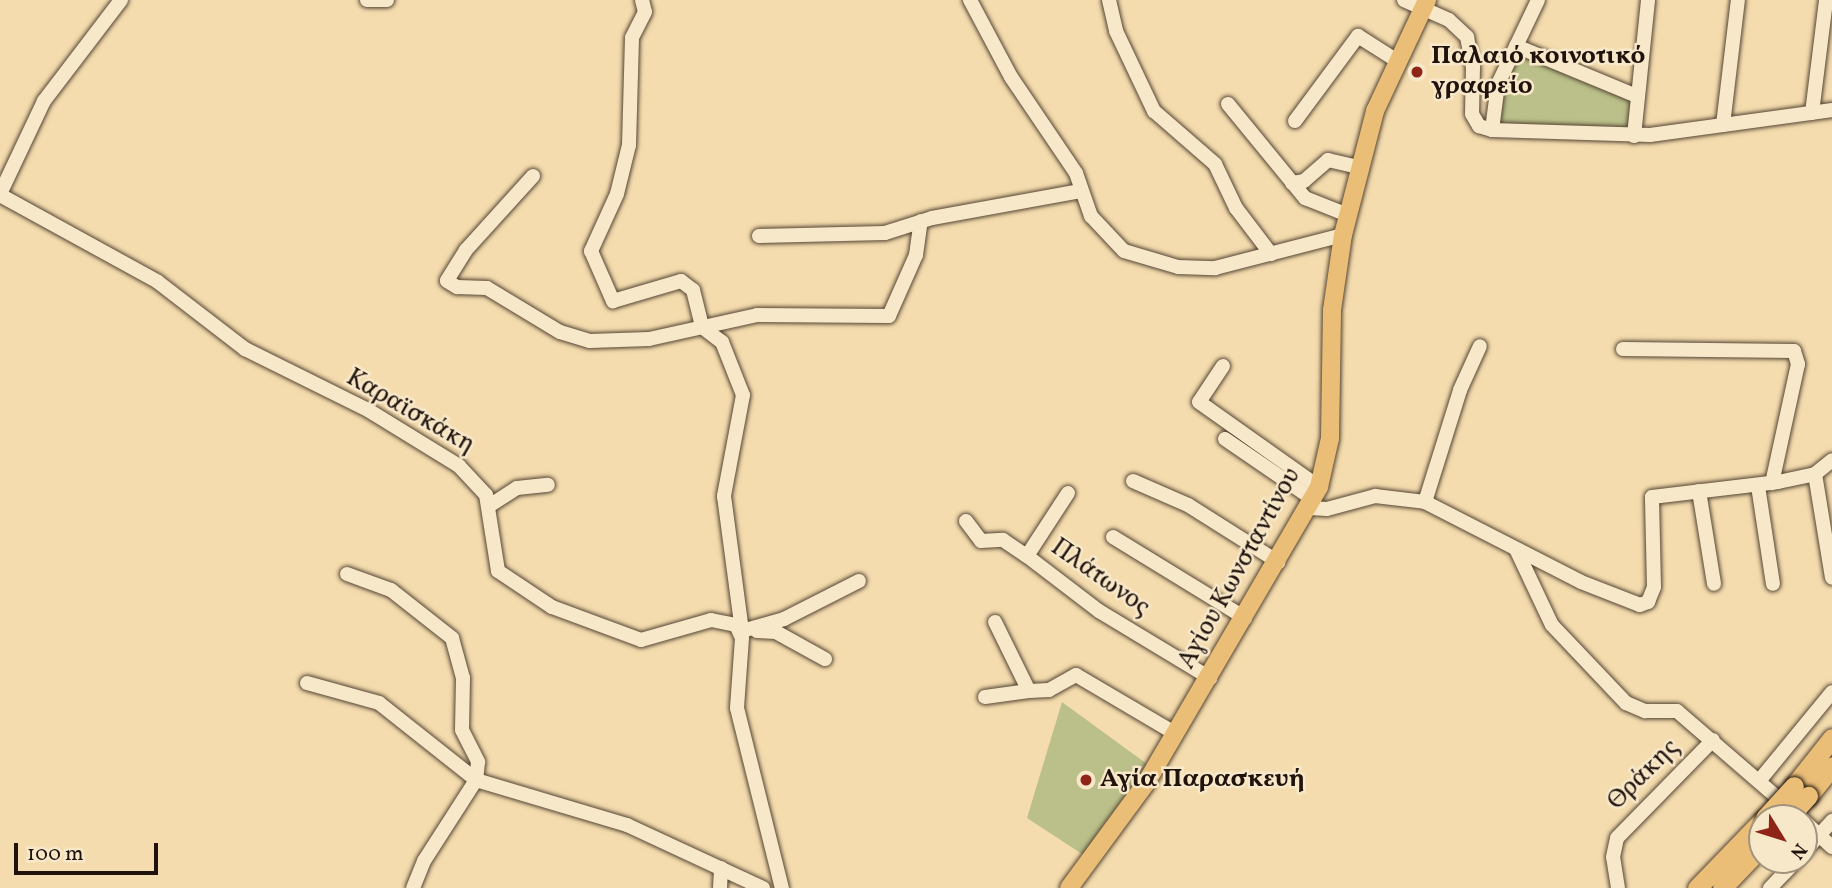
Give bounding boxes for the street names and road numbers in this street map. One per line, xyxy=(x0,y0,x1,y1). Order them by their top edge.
street label: Καραϊσκάκη xyxy=(340,363,480,461)
street label: Αγίου Κωνσταντίνου xyxy=(1172,463,1308,675)
street label: Πλάτωνος xyxy=(1044,532,1156,624)
street label: Θράκης xyxy=(1602,733,1686,817)

